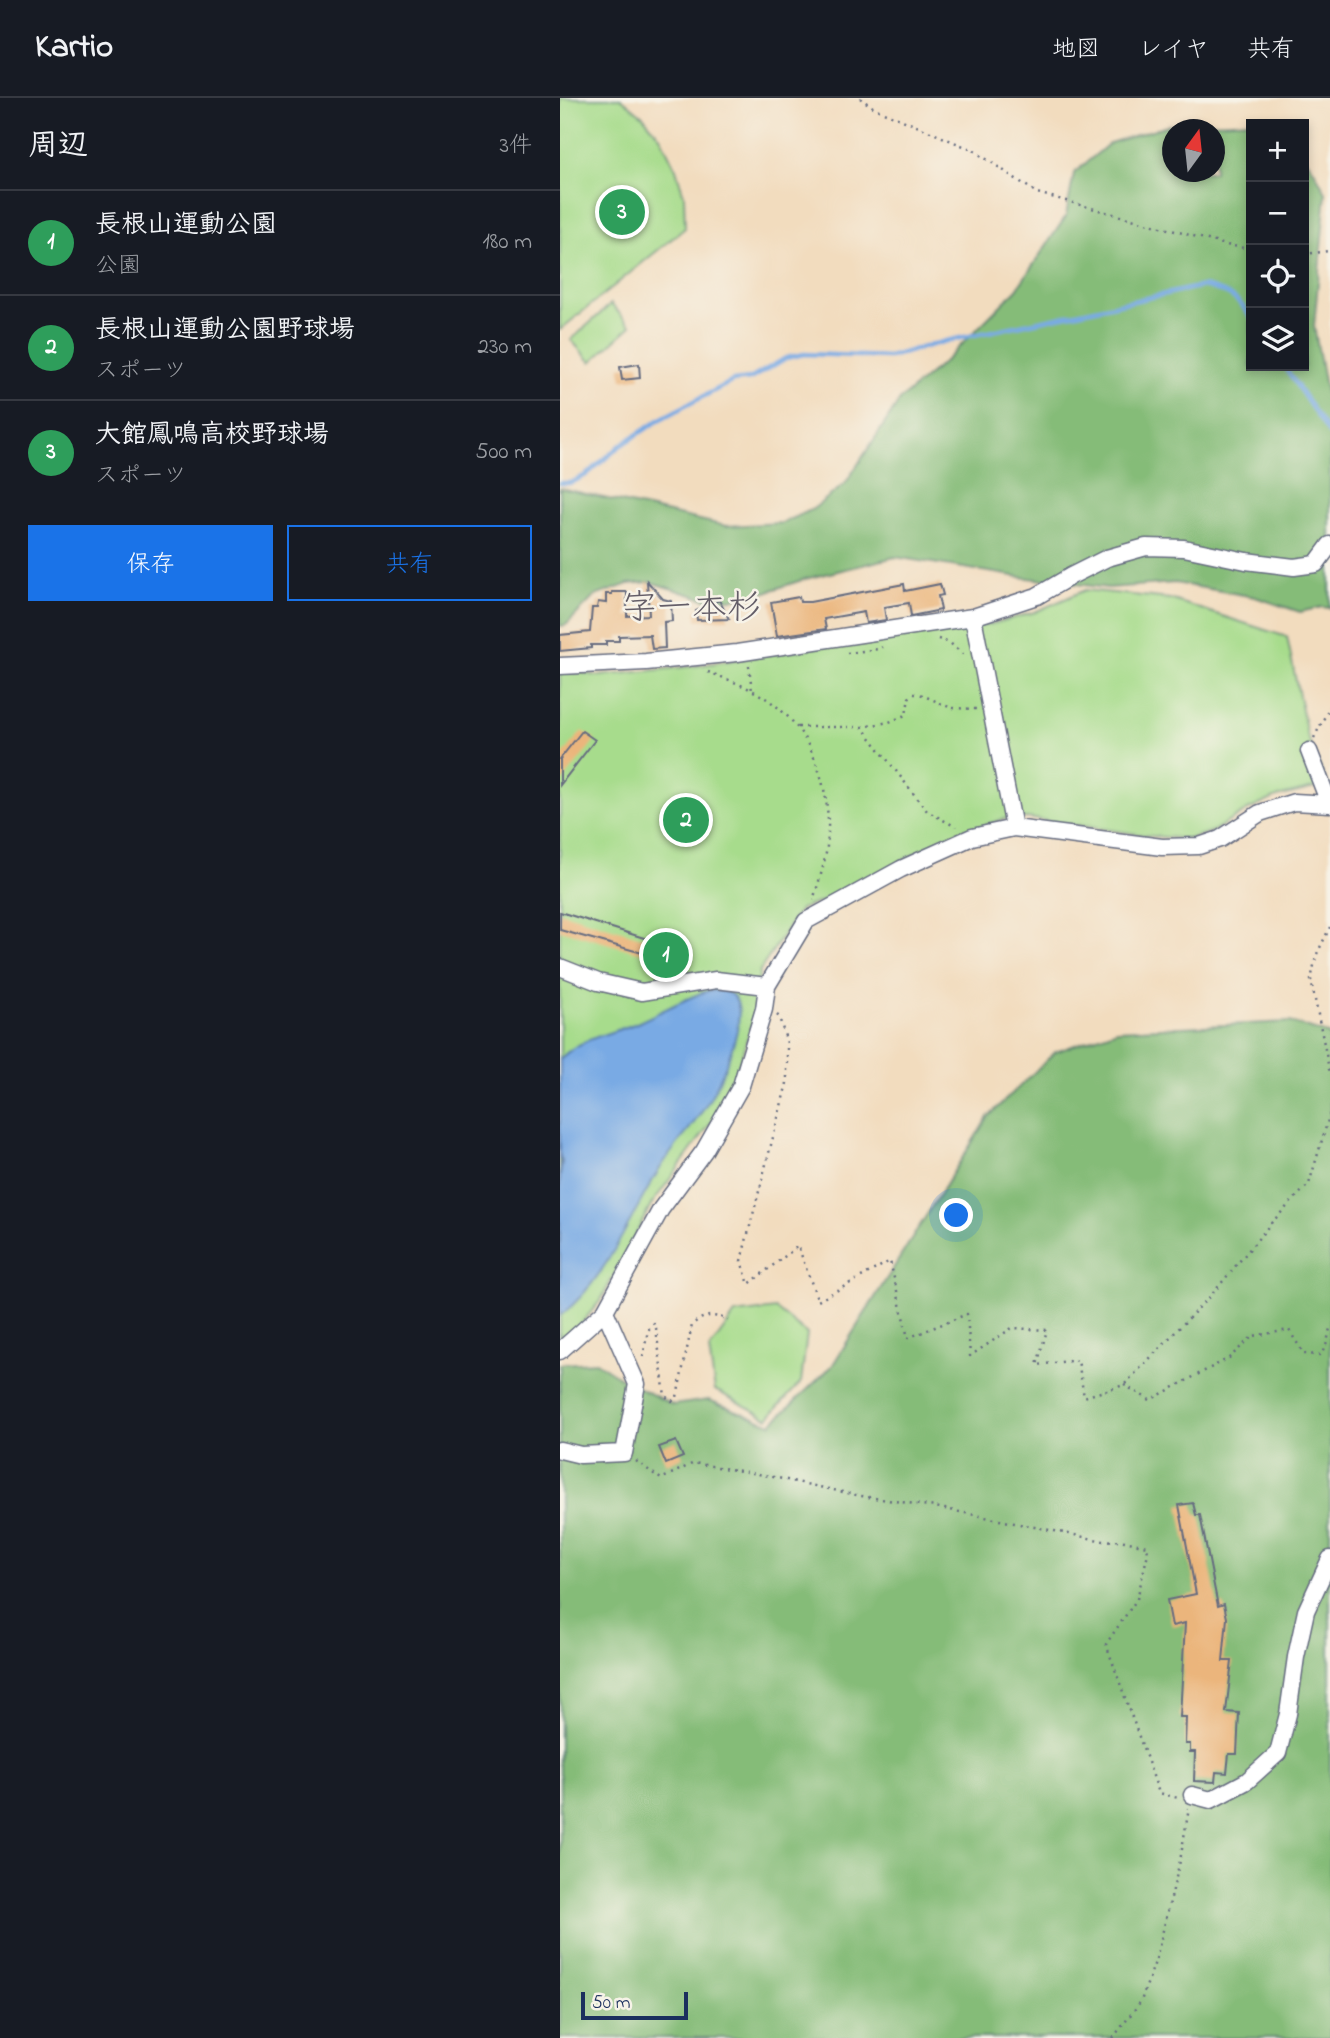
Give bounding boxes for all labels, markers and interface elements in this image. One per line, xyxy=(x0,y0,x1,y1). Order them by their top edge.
text: Kartio xyxy=(35,24,113,72)
text: 地図 xyxy=(1052,33,1100,68)
text: レイヤ xyxy=(1138,33,1209,68)
text: 共有 xyxy=(1247,33,1295,68)
north arrow xyxy=(1162,119,1225,182)
map controls xyxy=(1246,119,1309,371)
button: + xyxy=(1246,119,1309,182)
text: 周辺 xyxy=(28,125,88,169)
text: 3件 xyxy=(500,130,532,163)
button: − xyxy=(1246,182,1309,245)
pin: 3 xyxy=(599,186,645,238)
text: 長根山運動公園 xyxy=(95,207,277,245)
text: 1 xyxy=(47,226,55,259)
text: 180 m xyxy=(483,226,532,259)
button: locate xyxy=(1246,245,1309,308)
text: 公園 xyxy=(95,250,141,283)
button: layers xyxy=(1246,308,1309,371)
text: 長根山運動公園野球場 xyxy=(95,312,355,350)
text: 2 xyxy=(45,331,57,364)
text: 230 m xyxy=(478,331,532,364)
text: スポーツ xyxy=(95,355,187,388)
text: 大館鳳鳴高校野球場 xyxy=(95,417,329,455)
text: 3 xyxy=(46,436,56,469)
text: 500 m xyxy=(475,436,532,469)
text: スポーツ xyxy=(95,460,187,493)
button: 保存 xyxy=(28,525,273,601)
button: 共有 xyxy=(287,525,532,601)
district label: 字一本杉 xyxy=(622,584,762,635)
pin: 2 xyxy=(663,794,709,846)
pin: 1 xyxy=(643,929,689,981)
your location xyxy=(939,1198,973,1232)
scale bar xyxy=(581,1989,688,2021)
text: 50 m xyxy=(592,1990,631,2017)

